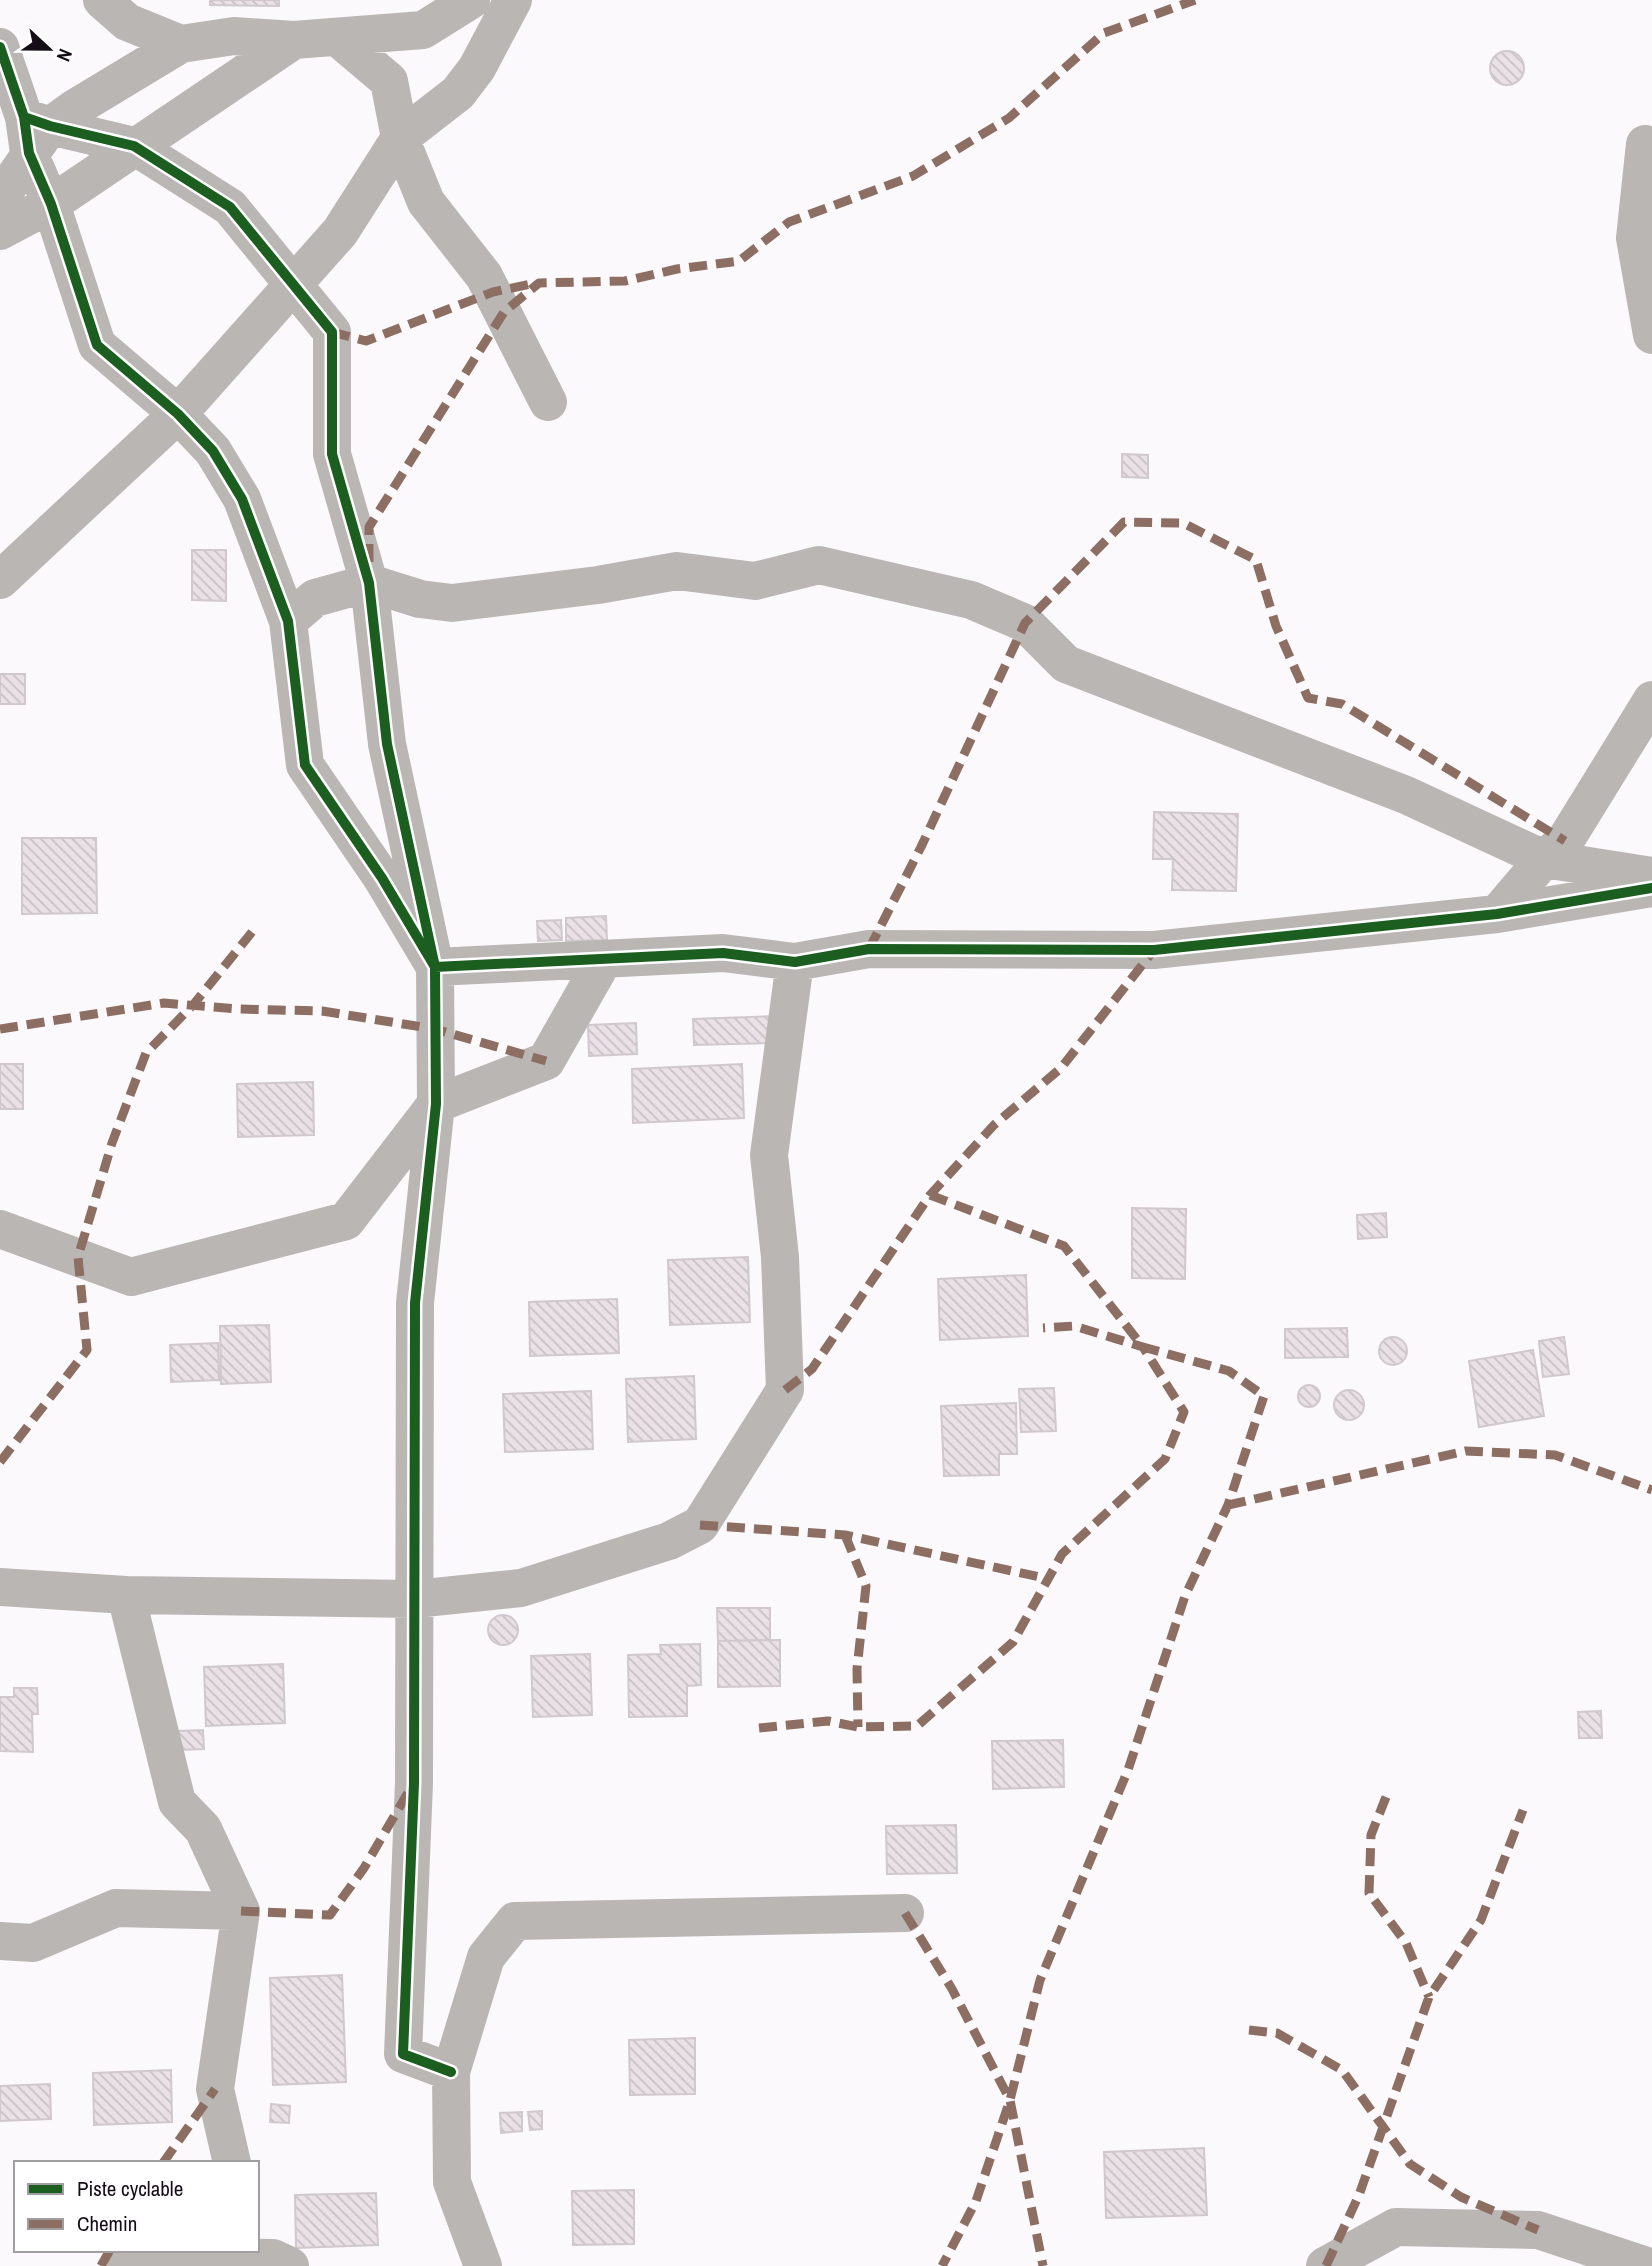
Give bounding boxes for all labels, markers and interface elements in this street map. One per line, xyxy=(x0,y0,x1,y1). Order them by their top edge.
north arrow xyxy=(14,14,84,84)
text: N xyxy=(51,45,79,65)
legend xyxy=(14,2161,259,2252)
text: Piste cyclable xyxy=(77,2174,183,2203)
text: Chemin xyxy=(77,2209,137,2238)

